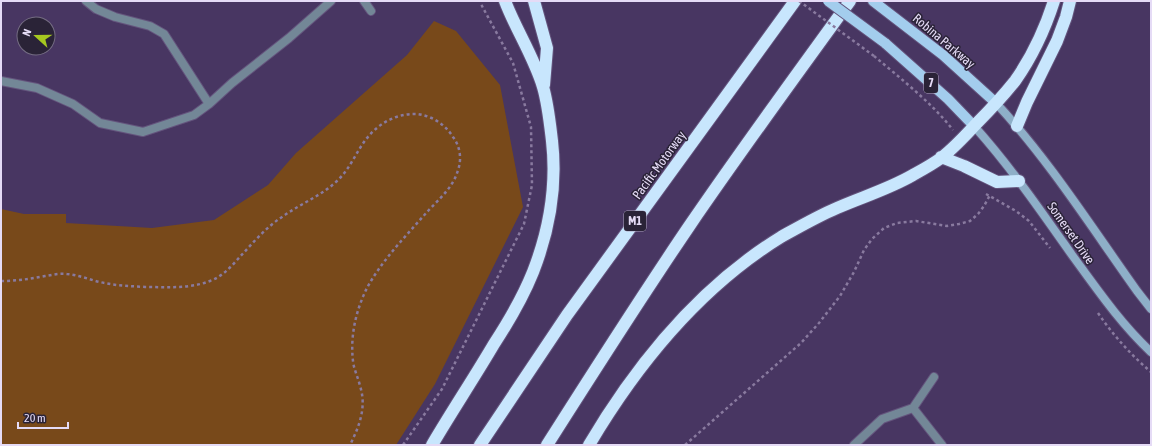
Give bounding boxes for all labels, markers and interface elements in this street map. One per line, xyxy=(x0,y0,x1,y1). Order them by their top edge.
street label: Robina Parkway xyxy=(910,11,979,72)
north arrow xyxy=(16,16,56,56)
text: N xyxy=(20,27,33,38)
road number: 7 xyxy=(924,73,938,93)
street label: Pacific Motorway xyxy=(629,127,689,202)
street label: Somerset Drive xyxy=(1044,199,1098,267)
road number: M1 xyxy=(624,211,646,231)
scale bar xyxy=(18,404,68,430)
text: 20 m xyxy=(24,411,46,425)

